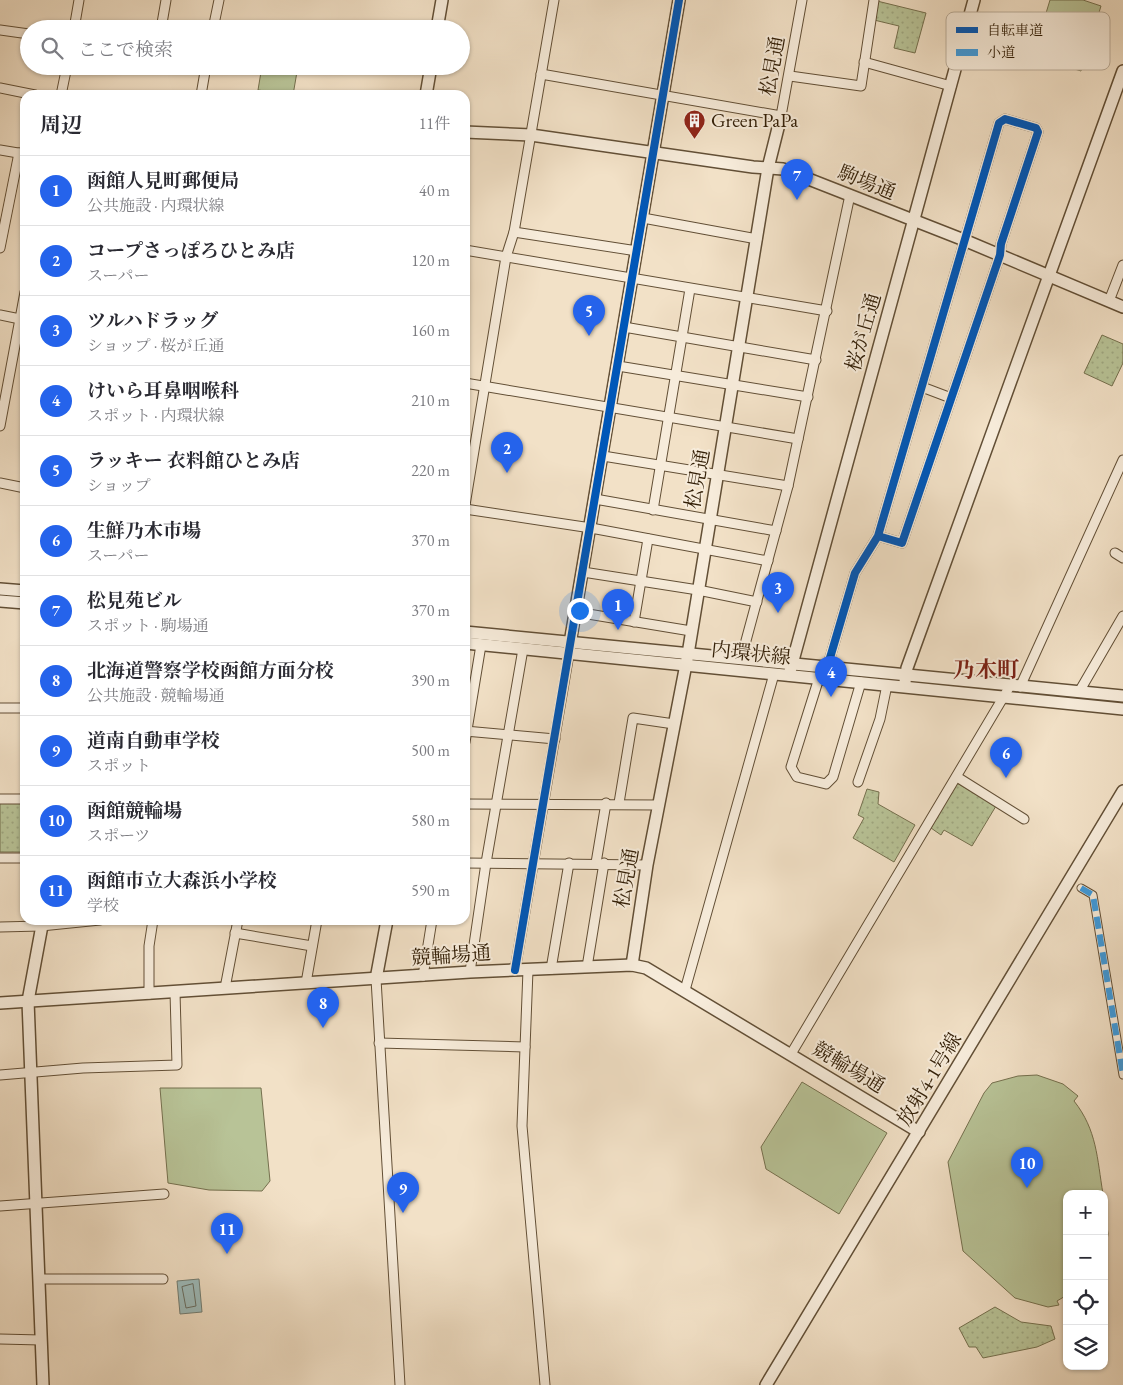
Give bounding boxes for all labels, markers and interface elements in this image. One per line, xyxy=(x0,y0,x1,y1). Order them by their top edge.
legend xyxy=(946,12,1110,70)
search box xyxy=(20,20,470,75)
text: 自転車道 xyxy=(987,21,1043,39)
icon: search xyxy=(38,34,66,62)
street label: 松見通 xyxy=(754,34,790,98)
text: ここで検索 xyxy=(78,37,173,62)
text: 小道 xyxy=(987,43,1015,61)
place label: Green PaPa xyxy=(711,107,798,133)
building icon: Green PaPa xyxy=(683,108,707,139)
text: 周辺 xyxy=(40,111,82,138)
text: 11件 xyxy=(419,113,450,134)
pin: 7 xyxy=(781,159,813,200)
street label: 駒場通 xyxy=(834,159,900,205)
text: 函館人見町郵便局 xyxy=(87,168,239,193)
text: 1 xyxy=(52,180,60,201)
text: 40 m xyxy=(419,180,450,201)
text: 公共施設 · 内環状線 xyxy=(87,195,225,216)
text: コープさっぽろひとみ店 xyxy=(87,238,295,263)
text: 2 xyxy=(52,250,60,271)
text: 120 m xyxy=(411,250,450,271)
text: スーパー xyxy=(87,265,149,286)
street label: 桜が丘通 xyxy=(839,290,887,374)
pin: 5 xyxy=(573,295,605,336)
text: ツルハドラッグ xyxy=(87,308,218,333)
text: 3 xyxy=(52,320,60,341)
text: 160 m xyxy=(411,320,450,341)
text: ショップ · 桜が丘通 xyxy=(87,335,224,356)
text: けいら耳鼻咽喉科 xyxy=(87,378,239,403)
text: 4 xyxy=(52,390,60,411)
text: 210 m xyxy=(411,390,450,411)
text: スポット · 内環状線 xyxy=(87,405,225,426)
pin: 2 xyxy=(491,432,523,473)
street label: 松見通 xyxy=(679,447,715,511)
text: ラッキー 衣料館ひとみ店 xyxy=(87,448,300,473)
text: 5 xyxy=(52,460,60,481)
text: 220 m xyxy=(411,460,450,481)
text: ショップ xyxy=(87,475,151,496)
text: 生鮮乃木市場 xyxy=(87,518,201,543)
text: 6 xyxy=(52,530,60,551)
text: 370 m xyxy=(411,530,450,551)
text: スーパー xyxy=(87,545,149,566)
pin: 3 xyxy=(762,572,794,613)
text: 松見苑ビル xyxy=(87,588,182,613)
pin: 1 xyxy=(602,589,634,630)
your location xyxy=(567,598,593,624)
text: 7 xyxy=(52,600,60,621)
text: 370 m xyxy=(411,600,450,621)
text: スポット · 駒場通 xyxy=(87,615,209,636)
street label: 内環状線 xyxy=(710,636,792,670)
district label: 乃木町 xyxy=(953,655,1019,684)
pin: 4 xyxy=(815,656,847,697)
text: 北海道警察学校函館方面分校 xyxy=(87,658,334,683)
text: 8 xyxy=(52,670,60,691)
text: 390 m xyxy=(411,670,450,691)
text: 公共施設 · 競輪場通 xyxy=(87,685,225,706)
text: 道南自動車学校 xyxy=(87,728,220,753)
pin: 6 xyxy=(990,737,1022,778)
text: 9 xyxy=(52,740,60,761)
text: 500 m xyxy=(411,740,450,761)
text: スポット xyxy=(87,755,151,776)
text: 函館競輪場 xyxy=(87,798,182,823)
text: 10 xyxy=(48,810,64,831)
text: 580 m xyxy=(411,810,450,831)
text: スポーツ xyxy=(87,825,150,846)
street label: 松見通 xyxy=(608,846,644,910)
text: 函館市立大森浜小学校 xyxy=(87,868,277,893)
text: 11 xyxy=(48,880,64,901)
text: 590 m xyxy=(411,880,450,901)
text: 学校 xyxy=(87,895,119,916)
street label: 競輪場通 xyxy=(410,939,492,971)
pin: 8 xyxy=(307,987,339,1028)
street label: 放射4-1号線 xyxy=(891,1027,967,1131)
street label: 競輪場通 xyxy=(808,1035,890,1099)
pin: 10 xyxy=(1011,1147,1043,1188)
pin: 9 xyxy=(387,1172,419,1213)
map controls xyxy=(1063,1190,1108,1370)
button: + xyxy=(1063,1190,1108,1235)
pin: 11 xyxy=(211,1213,243,1254)
button: − xyxy=(1063,1235,1108,1280)
button: locate xyxy=(1063,1280,1108,1325)
button: layers xyxy=(1063,1325,1108,1370)

